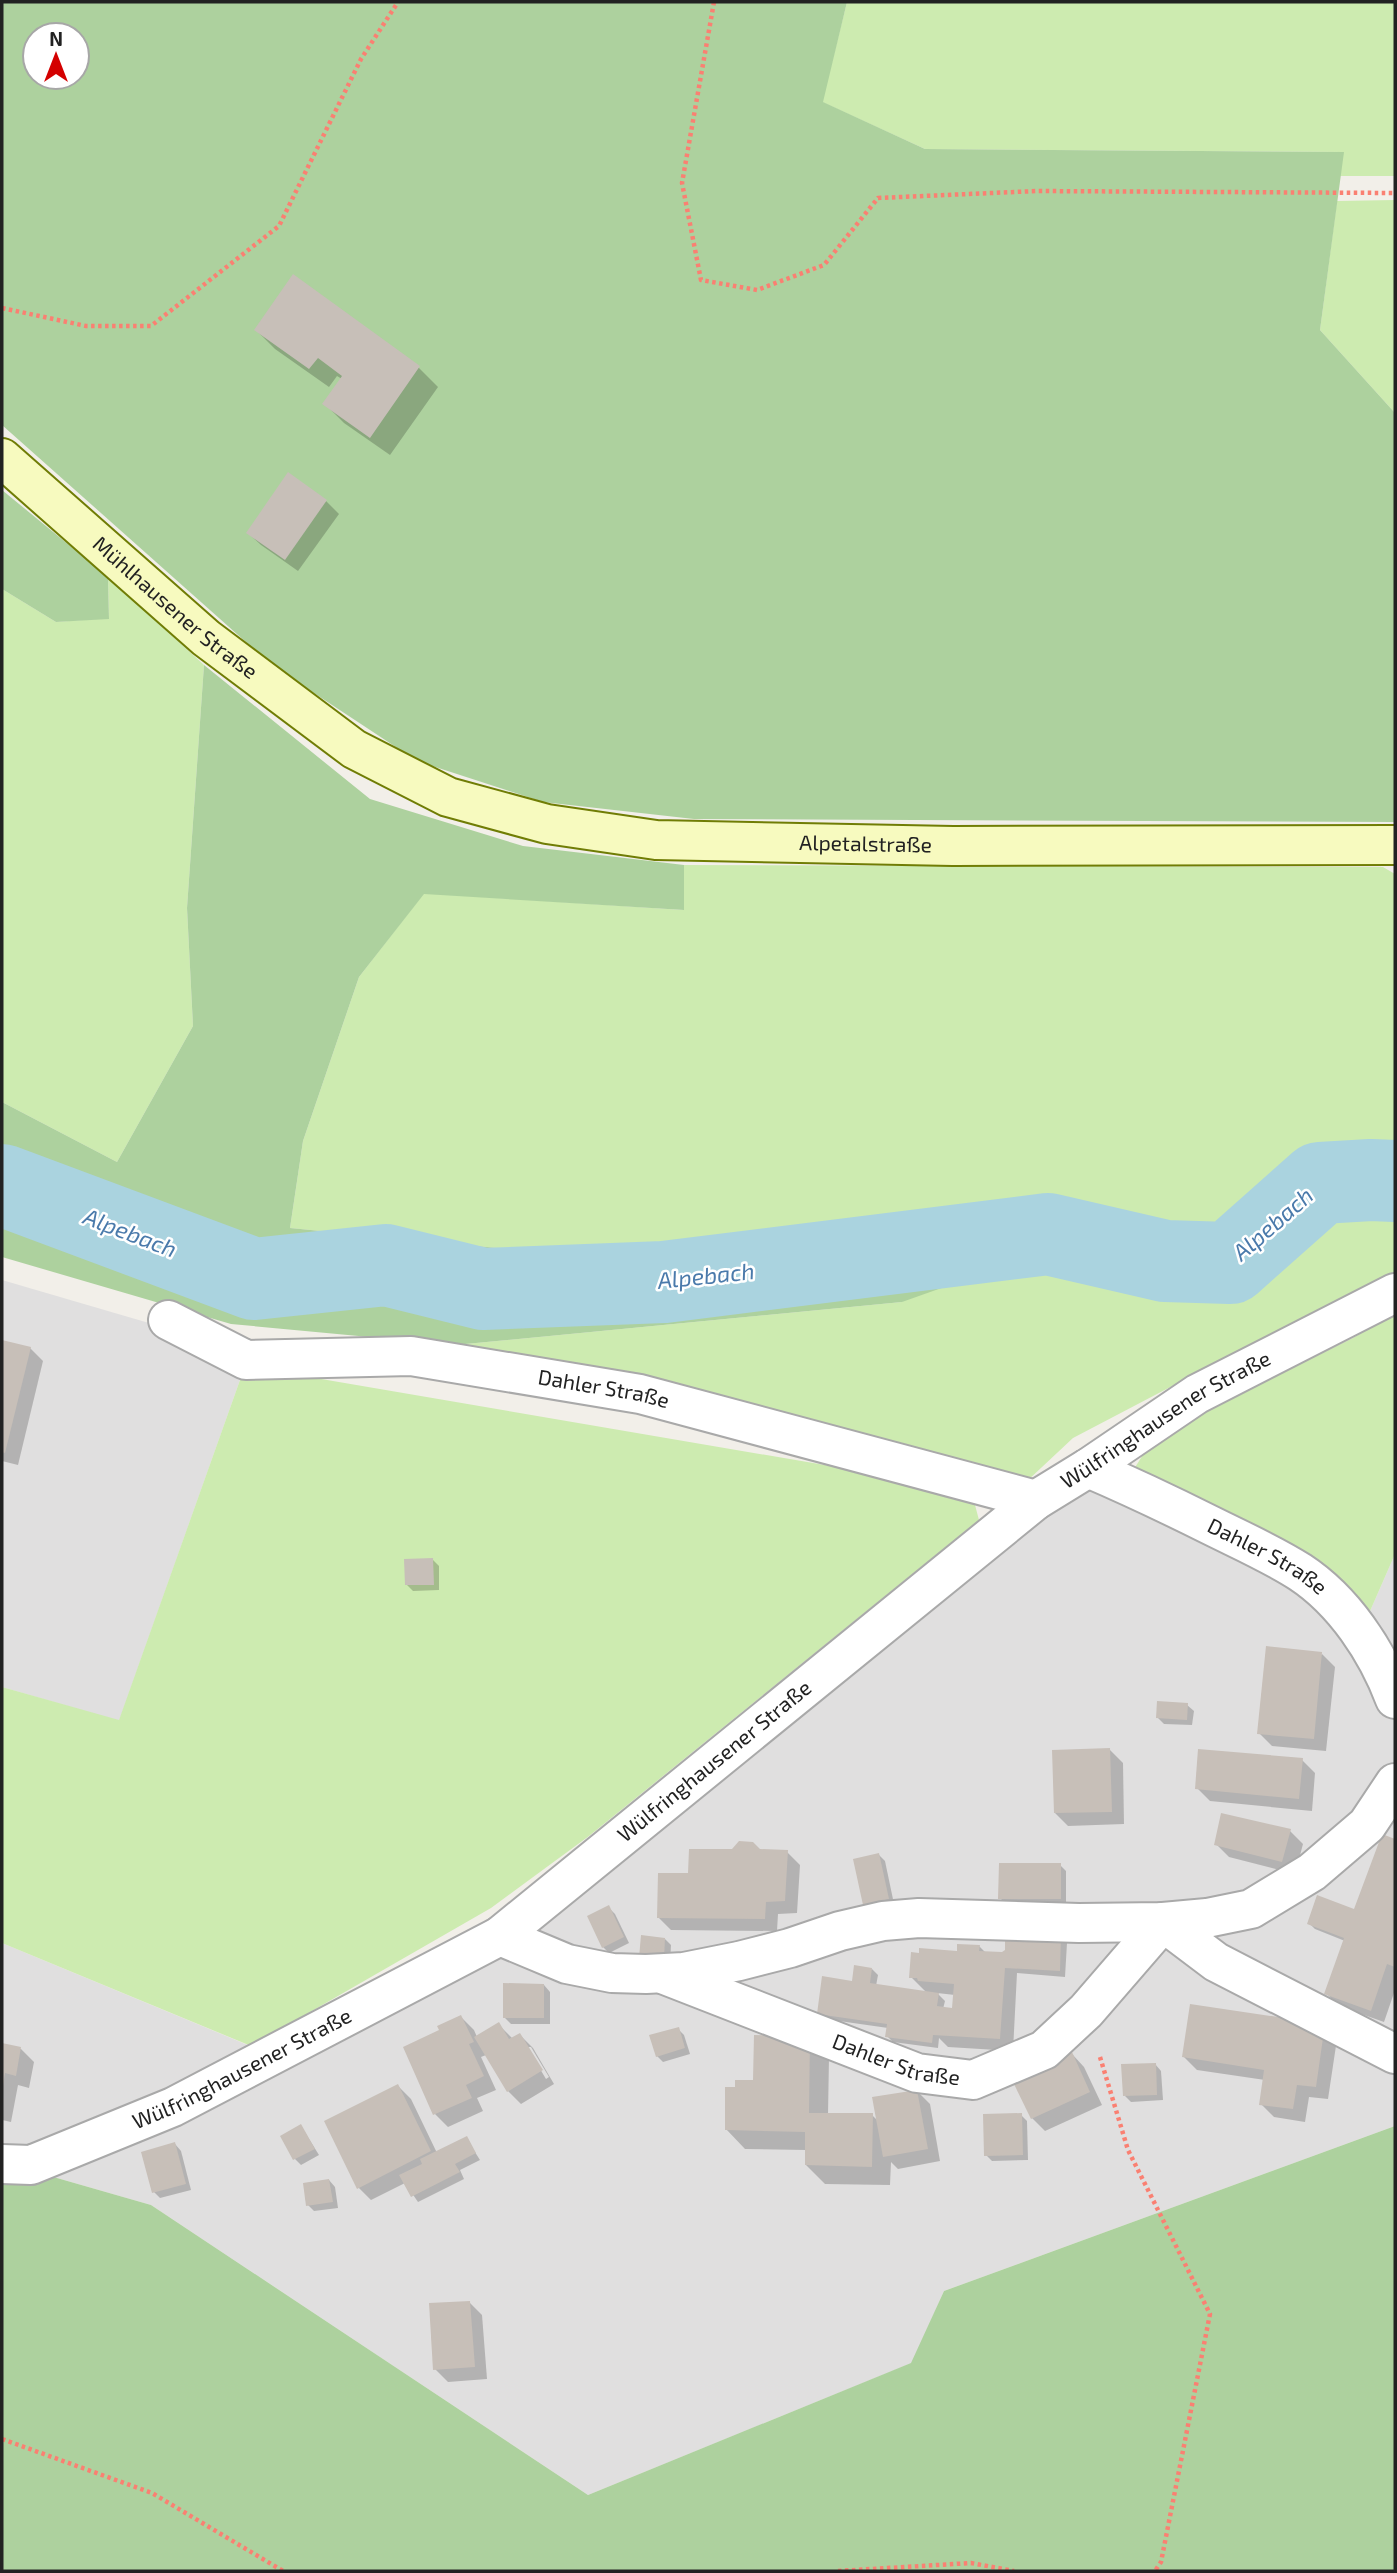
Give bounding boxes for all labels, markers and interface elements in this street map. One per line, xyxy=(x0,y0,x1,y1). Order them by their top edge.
north arrow xyxy=(21,21,91,91)
text: N xyxy=(49,27,63,50)
street label: Mühlhausener Straße xyxy=(89,530,263,683)
street label: Alpetalstraße xyxy=(799,829,932,857)
water label: Alpebach xyxy=(1226,1181,1318,1266)
water label: Alpebach xyxy=(79,1201,181,1263)
water label: Alpebach xyxy=(655,1256,756,1294)
street label: Wülfringhausener Straße xyxy=(1055,1345,1274,1493)
street label: Dahler Straße xyxy=(536,1363,672,1412)
street label: Dahler Straße xyxy=(1204,1512,1333,1599)
street label: Wülfringhausener Straße xyxy=(612,1674,815,1846)
street label: Wülfringhausener Straße xyxy=(128,2002,355,2133)
street label: Dahler Straße xyxy=(829,2027,962,2089)

